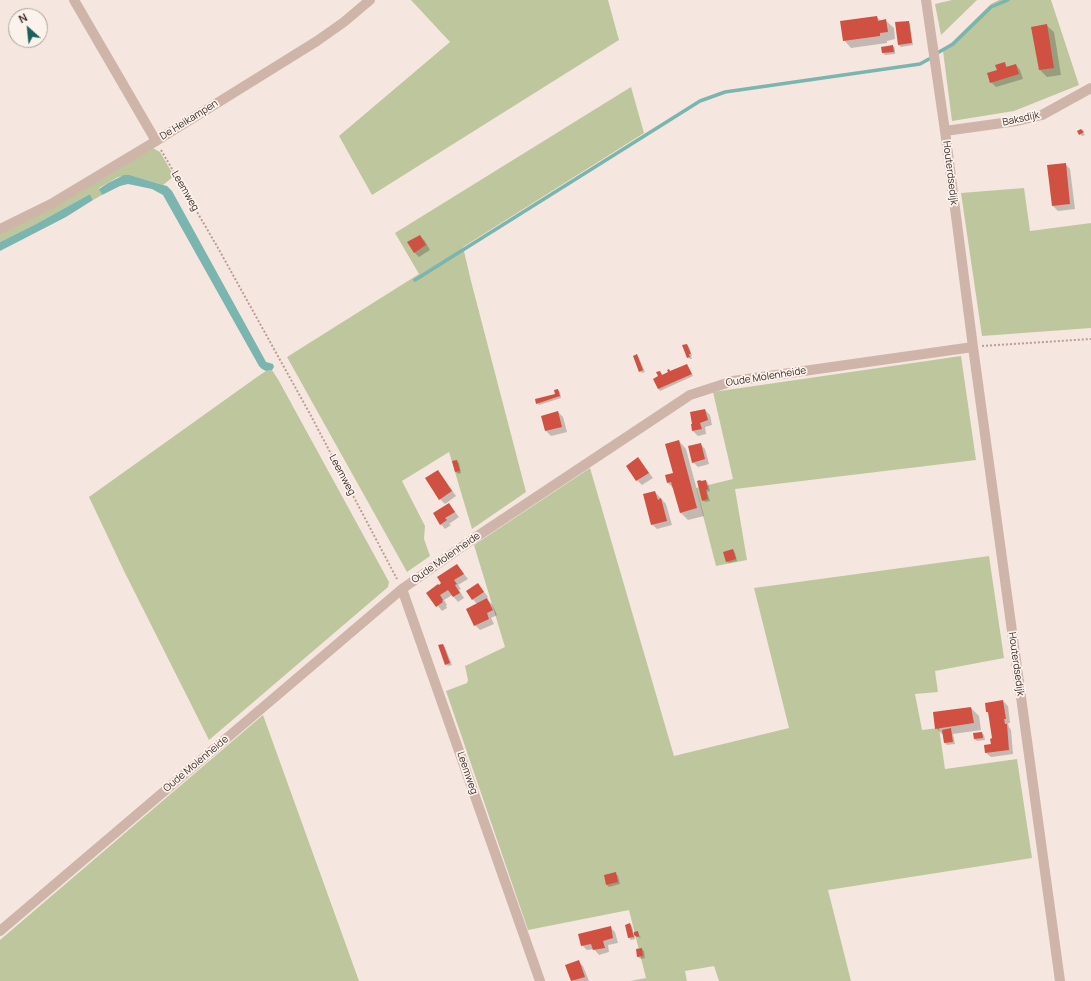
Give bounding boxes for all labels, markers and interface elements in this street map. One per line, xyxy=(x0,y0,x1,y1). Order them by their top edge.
north arrow xyxy=(8,8,48,48)
text: N xyxy=(16,9,30,26)
street label: De Heikampen xyxy=(158,97,220,143)
street label: Baksdijk xyxy=(1001,109,1041,129)
street label: Houterdsedijk xyxy=(940,140,960,206)
street label: Leemweg xyxy=(169,169,201,213)
street label: Oude Molenheide xyxy=(725,365,807,389)
street label: Leemweg xyxy=(326,453,358,497)
street label: Oude Molenheide xyxy=(409,530,483,586)
street label: Houterdsedijk xyxy=(1006,631,1026,697)
street label: Oude Molenheide xyxy=(161,733,231,795)
street label: Leemweg xyxy=(454,750,480,796)

